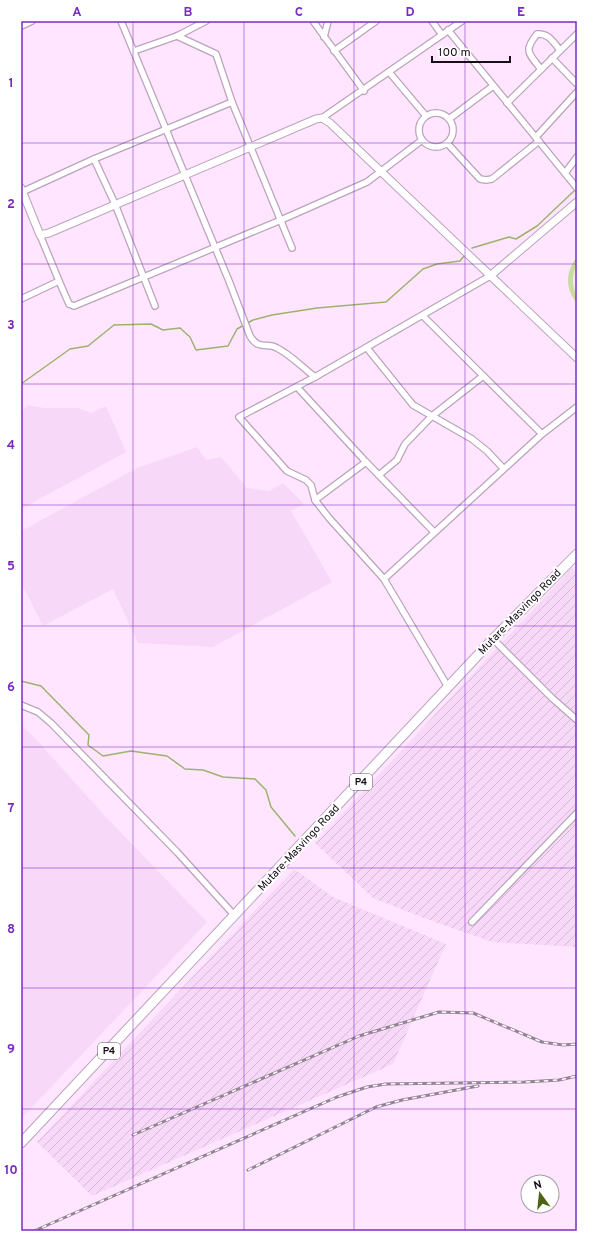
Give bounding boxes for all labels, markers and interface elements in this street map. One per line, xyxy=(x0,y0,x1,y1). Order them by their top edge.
text: A xyxy=(72,5,82,21)
text: B xyxy=(184,5,193,21)
text: C xyxy=(295,5,303,21)
text: D xyxy=(405,5,415,21)
text: E xyxy=(517,5,525,21)
scale bar xyxy=(432,38,510,64)
text: 100 m xyxy=(438,45,471,61)
text: 1 xyxy=(8,76,14,92)
text: 2 xyxy=(7,197,15,213)
text: 3 xyxy=(7,318,15,334)
text: 4 xyxy=(7,438,15,454)
text: 5 xyxy=(7,559,15,575)
street label: Mutare-Masvingo Road xyxy=(475,566,565,658)
text: 6 xyxy=(7,680,15,696)
road number: P4 xyxy=(350,774,372,790)
text: 7 xyxy=(8,801,15,817)
street label: Mutare-Masvingo Road xyxy=(255,802,343,894)
text: 8 xyxy=(7,922,15,938)
text: 9 xyxy=(7,1042,15,1058)
road number: P4 xyxy=(98,1043,120,1059)
text: 10 xyxy=(4,1163,18,1179)
north arrow xyxy=(520,1174,560,1214)
text: N xyxy=(532,1178,543,1193)

